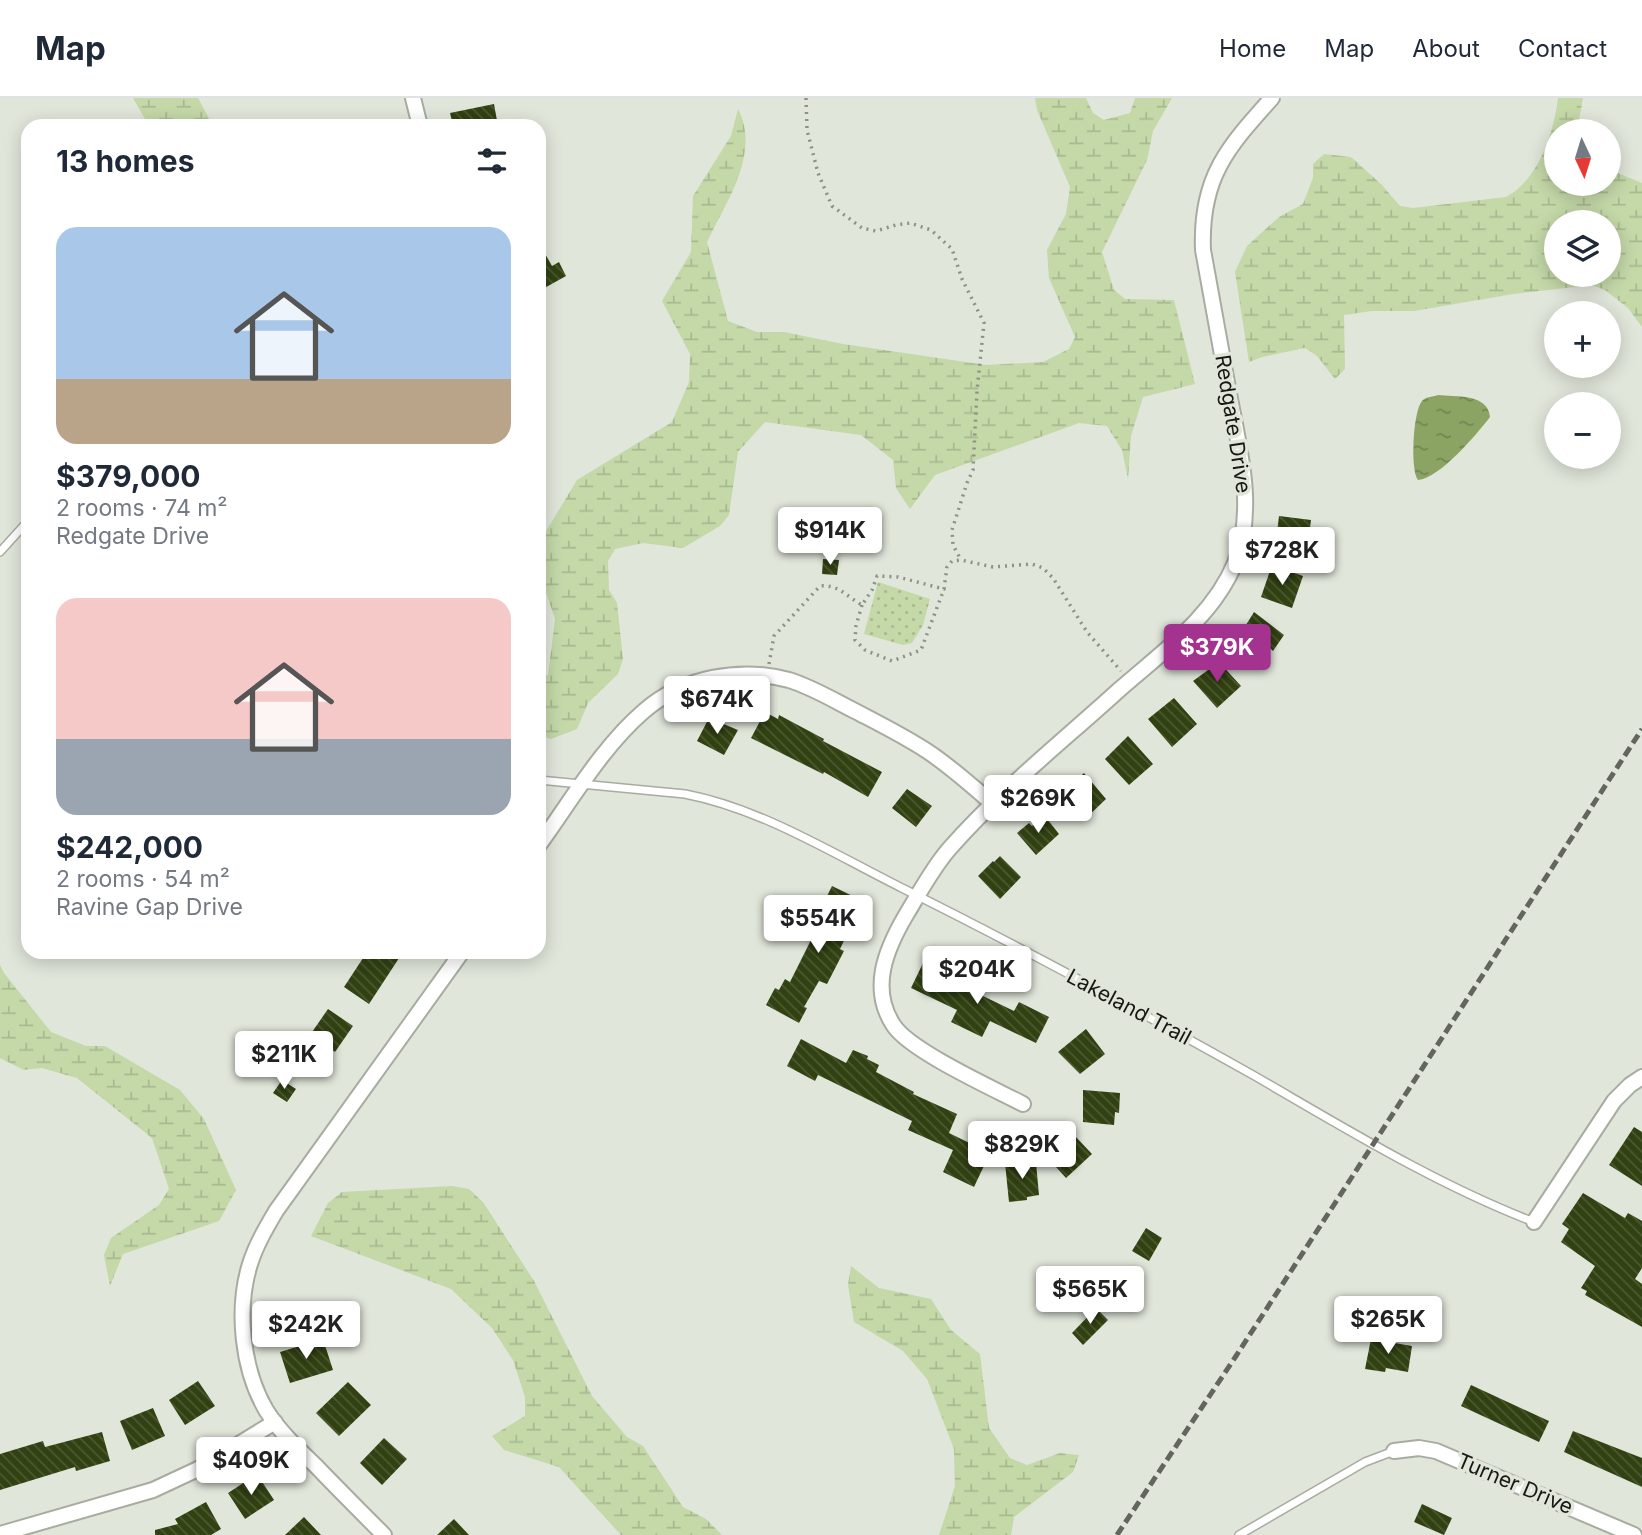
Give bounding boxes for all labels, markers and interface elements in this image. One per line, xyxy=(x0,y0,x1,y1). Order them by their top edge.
text: Map xyxy=(35,28,106,68)
text: Home xyxy=(1219,34,1286,63)
text: Map xyxy=(1324,34,1374,63)
text: About xyxy=(1412,34,1480,63)
text: Contact xyxy=(1518,34,1607,63)
north arrow xyxy=(1544,119,1620,196)
map controls xyxy=(1544,119,1621,469)
icon: filters xyxy=(473,142,511,180)
text: 13 homes xyxy=(56,143,195,179)
button: layers xyxy=(1544,210,1621,287)
icon: home xyxy=(221,273,347,399)
button: + xyxy=(1544,301,1621,378)
street label: Redgate Drive xyxy=(1210,353,1257,495)
button: − xyxy=(1544,392,1621,469)
text: $379,000 xyxy=(56,458,201,494)
text: 2 rooms · 74 m² xyxy=(56,494,228,522)
pin: $914K xyxy=(781,508,879,567)
text: $914K xyxy=(794,516,866,544)
text: Redgate Drive xyxy=(56,522,209,550)
pin: $728K xyxy=(1233,528,1331,587)
text: $728K xyxy=(1245,536,1319,564)
pin: $379K xyxy=(1168,624,1266,684)
text: $379K xyxy=(1180,633,1254,661)
icon: home xyxy=(221,644,347,770)
pin: $674K xyxy=(668,676,766,736)
text: $674K xyxy=(680,685,754,713)
pin: $269K xyxy=(989,776,1087,835)
text: $269K xyxy=(1000,784,1076,812)
text: $242,000 xyxy=(56,829,203,865)
text: 2 rooms · 54 m² xyxy=(56,865,230,893)
text: Ravine Gap Drive xyxy=(56,893,243,921)
pin: $554K xyxy=(769,896,867,955)
text: $554K xyxy=(780,904,856,932)
pin: $204K xyxy=(928,946,1026,1006)
text: $204K xyxy=(938,955,1016,983)
street label: Lakeland Trail xyxy=(1063,963,1196,1050)
pin: $211K xyxy=(235,1032,333,1091)
text: $211K xyxy=(251,1040,317,1068)
pin: $829K xyxy=(973,1122,1071,1181)
text: $829K xyxy=(984,1130,1060,1158)
pin: $565K xyxy=(1041,1266,1139,1326)
text: $565K xyxy=(1052,1275,1128,1303)
pin: $265K xyxy=(1339,1296,1437,1356)
pin: $242K xyxy=(257,1302,355,1361)
text: $265K xyxy=(1350,1305,1426,1333)
text: $242K xyxy=(268,1310,344,1338)
pin: $409K xyxy=(202,1438,300,1497)
text: $409K xyxy=(212,1446,290,1474)
street label: Turner Drive xyxy=(1454,1448,1577,1519)

